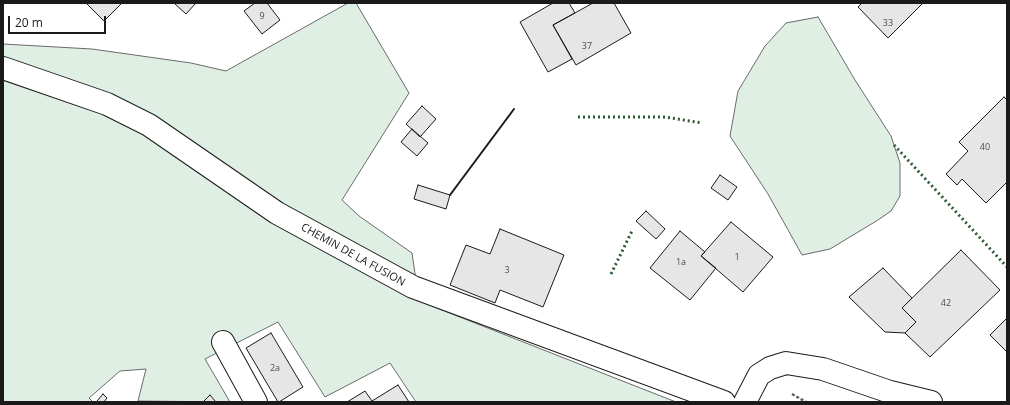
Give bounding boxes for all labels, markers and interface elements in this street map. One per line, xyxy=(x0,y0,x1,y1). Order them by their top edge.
scale bar xyxy=(10,8,108,34)
house number: 9 xyxy=(259,11,265,21)
text: 20 m xyxy=(15,14,43,31)
house number: 33 xyxy=(883,18,893,28)
house number: 37 xyxy=(582,41,592,51)
house number: 40 xyxy=(980,142,990,152)
street label: CHEMIN DE LA FUSION xyxy=(298,221,408,289)
house number: 1 xyxy=(734,252,740,262)
house number: 1a xyxy=(676,257,686,267)
house number: 3 xyxy=(504,265,510,275)
house number: 42 xyxy=(941,298,951,308)
house number: 2a xyxy=(270,363,280,373)

